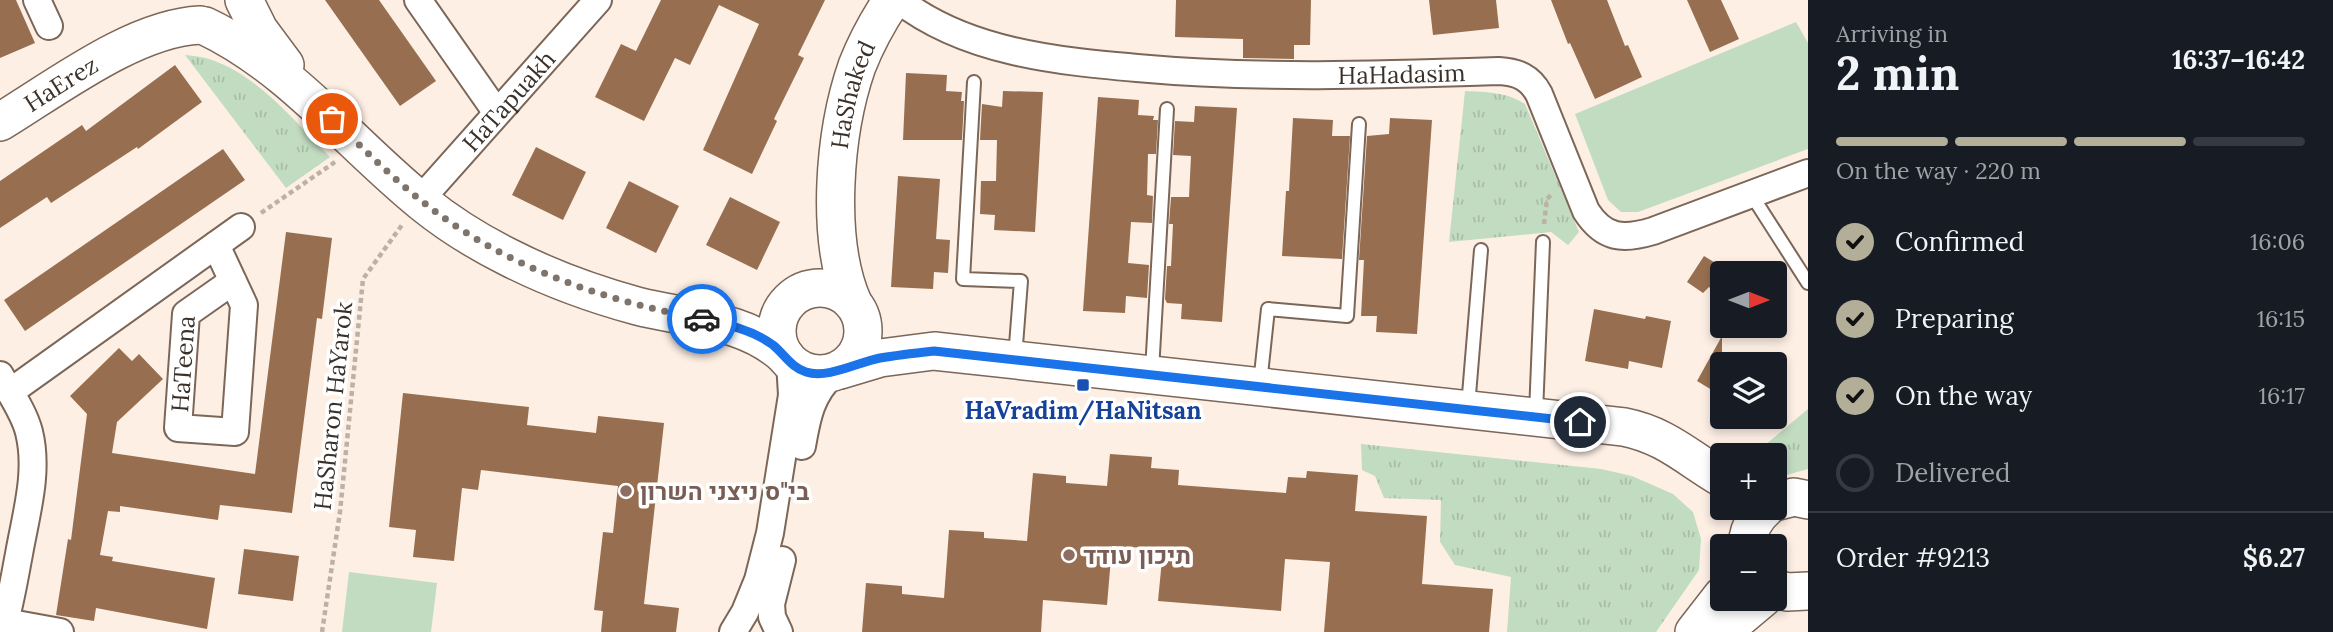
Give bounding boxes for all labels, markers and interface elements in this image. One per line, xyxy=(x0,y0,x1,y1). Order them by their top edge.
text: Arriving in xyxy=(1836,19,1948,48)
street label: HaShaked xyxy=(823,35,882,151)
street label: HaTapuakh xyxy=(455,43,562,158)
text: 16:37–16:42 xyxy=(2172,43,2305,76)
text: 2 min xyxy=(1836,44,1959,103)
street label: HaErez xyxy=(18,49,103,118)
street label: HaHadasim xyxy=(1338,57,1466,91)
pin xyxy=(302,89,362,149)
icon: bag xyxy=(313,100,351,138)
text: On the way · 220 m xyxy=(1836,156,2041,185)
icon: check xyxy=(1836,223,1874,261)
text: Confirmed xyxy=(1895,225,2024,258)
text: 16:06 xyxy=(2250,227,2305,256)
north arrow xyxy=(1710,261,1787,338)
map controls xyxy=(1710,261,1787,611)
courier xyxy=(667,284,737,354)
street label: HaSharon HaYarok xyxy=(307,300,359,512)
icon: car xyxy=(683,300,721,338)
icon: check xyxy=(1836,300,1874,338)
text: Preparing xyxy=(1895,302,2014,335)
text: 16:15 xyxy=(2257,304,2305,333)
street label: HaTeena xyxy=(164,314,201,413)
button: layers xyxy=(1710,352,1787,429)
marker: HaVradim/HaNitsan xyxy=(1075,377,1091,393)
icon: check xyxy=(1836,377,1874,415)
text: On the way xyxy=(1895,379,2032,412)
text: 16:17 xyxy=(2259,381,2305,410)
pin xyxy=(1550,392,1610,452)
place label: HaVradim/HaNitsan xyxy=(965,395,1201,426)
icon: home xyxy=(1561,403,1599,441)
button: + xyxy=(1710,443,1787,520)
text: Delivered xyxy=(1895,456,2011,489)
place label: בי"ס ניצני השרון xyxy=(640,476,809,507)
marker: בי"ס ניצני השרון xyxy=(618,483,634,499)
button: − xyxy=(1710,534,1787,611)
place label: תיכון עודד xyxy=(1083,540,1191,571)
text: Order #9213 xyxy=(1836,541,1990,574)
text: $6.27 xyxy=(2243,541,2305,574)
marker: תיכון עודד xyxy=(1061,547,1077,563)

